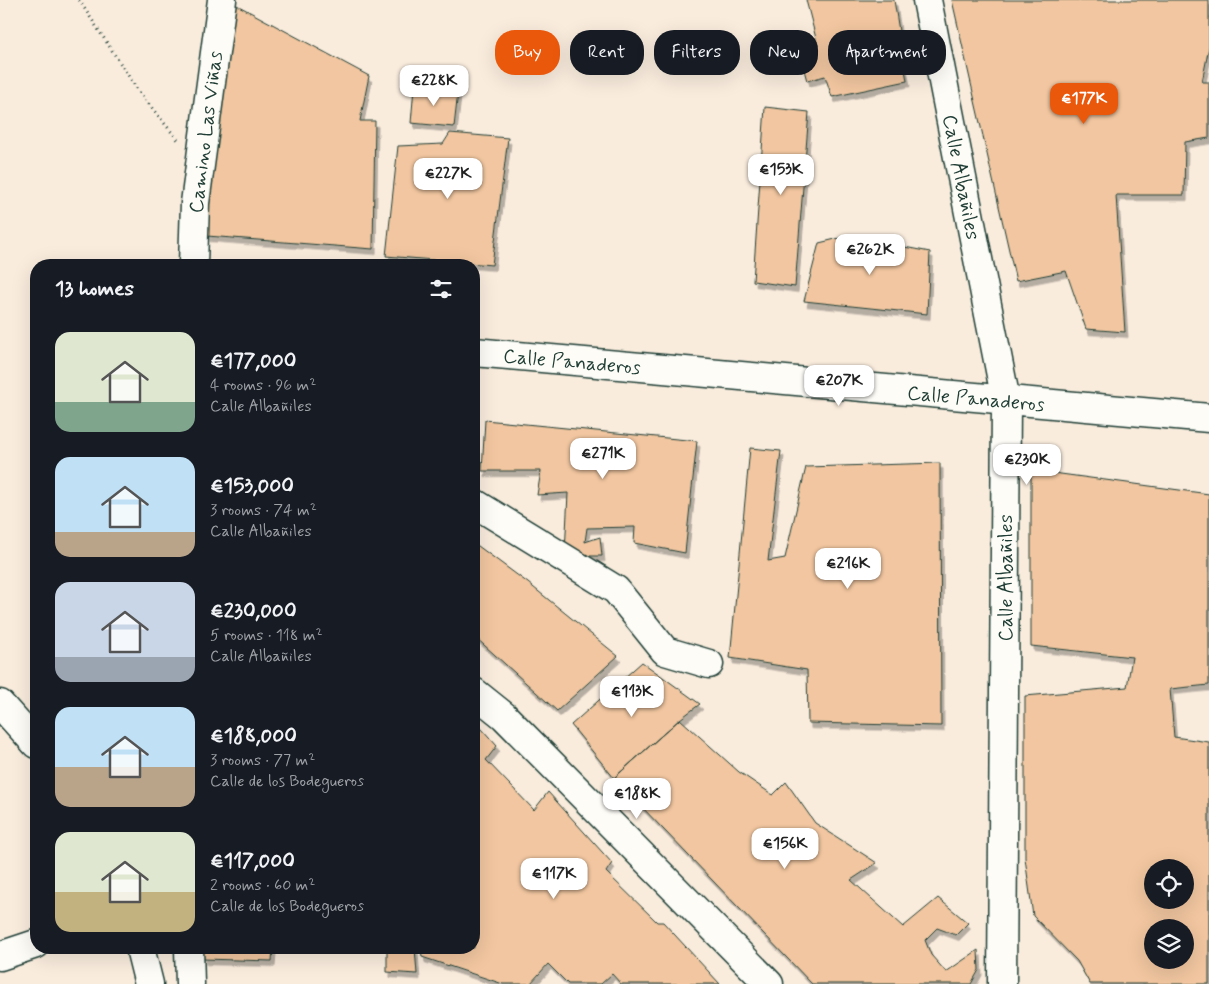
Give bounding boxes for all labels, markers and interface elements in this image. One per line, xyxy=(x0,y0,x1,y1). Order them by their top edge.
chip: Buy xyxy=(495,30,560,75)
chip: Rent xyxy=(570,30,644,75)
chip: Filters xyxy=(654,30,740,75)
chip: New xyxy=(750,30,818,75)
chip: Apartment xyxy=(828,30,946,75)
street label: Camino Las Viñas xyxy=(183,49,230,215)
pin: €228K xyxy=(399,64,469,107)
text: €228K xyxy=(411,70,457,91)
pin: €177K xyxy=(1049,82,1119,125)
text: €177K xyxy=(1061,88,1107,109)
street label: Calle Albañiles xyxy=(935,112,986,242)
pin: €153K xyxy=(746,154,816,196)
pin: €227K xyxy=(413,158,483,200)
text: €153K xyxy=(759,159,803,180)
text: €227K xyxy=(424,163,472,184)
pin: €262K xyxy=(835,234,905,276)
text: €262K xyxy=(846,239,894,260)
text: 13 homes xyxy=(55,275,134,303)
icon: filters xyxy=(427,275,455,303)
street label: Calle Panaderos xyxy=(502,343,642,382)
text: €177,000 xyxy=(210,347,296,375)
icon: home xyxy=(95,352,155,412)
pin: €207K xyxy=(804,364,874,407)
text: €207K xyxy=(815,370,863,391)
text: 4 rooms · 96 m² xyxy=(210,375,316,396)
street label: Calle Panaderos xyxy=(906,380,1046,419)
text: Calle Albañiles xyxy=(210,396,312,417)
pin: €271K xyxy=(568,438,638,480)
text: €271K xyxy=(581,443,625,464)
pin: €230K xyxy=(992,444,1062,486)
text: €230K xyxy=(1004,449,1050,470)
text: €153,000 xyxy=(210,472,294,500)
icon: home xyxy=(95,477,155,537)
text: 3 rooms · 74 m² xyxy=(210,500,317,521)
street label: Calle Albañiles xyxy=(993,514,1020,642)
text: Calle Albañiles xyxy=(210,521,312,542)
pin: €216K xyxy=(813,548,883,590)
text: €216K xyxy=(826,553,870,574)
text: €230,000 xyxy=(210,597,297,625)
icon: home xyxy=(95,602,155,662)
text: 5 rooms · 118 m² xyxy=(210,625,323,646)
text: Calle Albañiles xyxy=(210,646,312,667)
pin: €113K xyxy=(597,676,667,718)
text: €113K xyxy=(611,681,653,702)
text: €188,000 xyxy=(210,722,297,750)
icon: home xyxy=(95,727,155,787)
text: 3 rooms · 77 m² xyxy=(210,750,315,771)
text: Calle de los Bodegueros xyxy=(210,771,364,792)
pin: €188K xyxy=(602,778,672,820)
text: €188K xyxy=(614,783,660,804)
pin: €156K xyxy=(750,828,820,870)
text: €156K xyxy=(762,833,808,854)
text: €117,000 xyxy=(210,847,295,875)
icon: home xyxy=(95,852,155,912)
pin: €117K xyxy=(519,858,589,900)
map controls xyxy=(1144,859,1194,969)
button: locate xyxy=(1144,859,1194,909)
text: €117K xyxy=(532,863,576,884)
text: 2 rooms · 60 m² xyxy=(210,875,315,896)
text: Calle de los Bodegueros xyxy=(210,896,364,917)
button: layers xyxy=(1144,919,1194,969)

